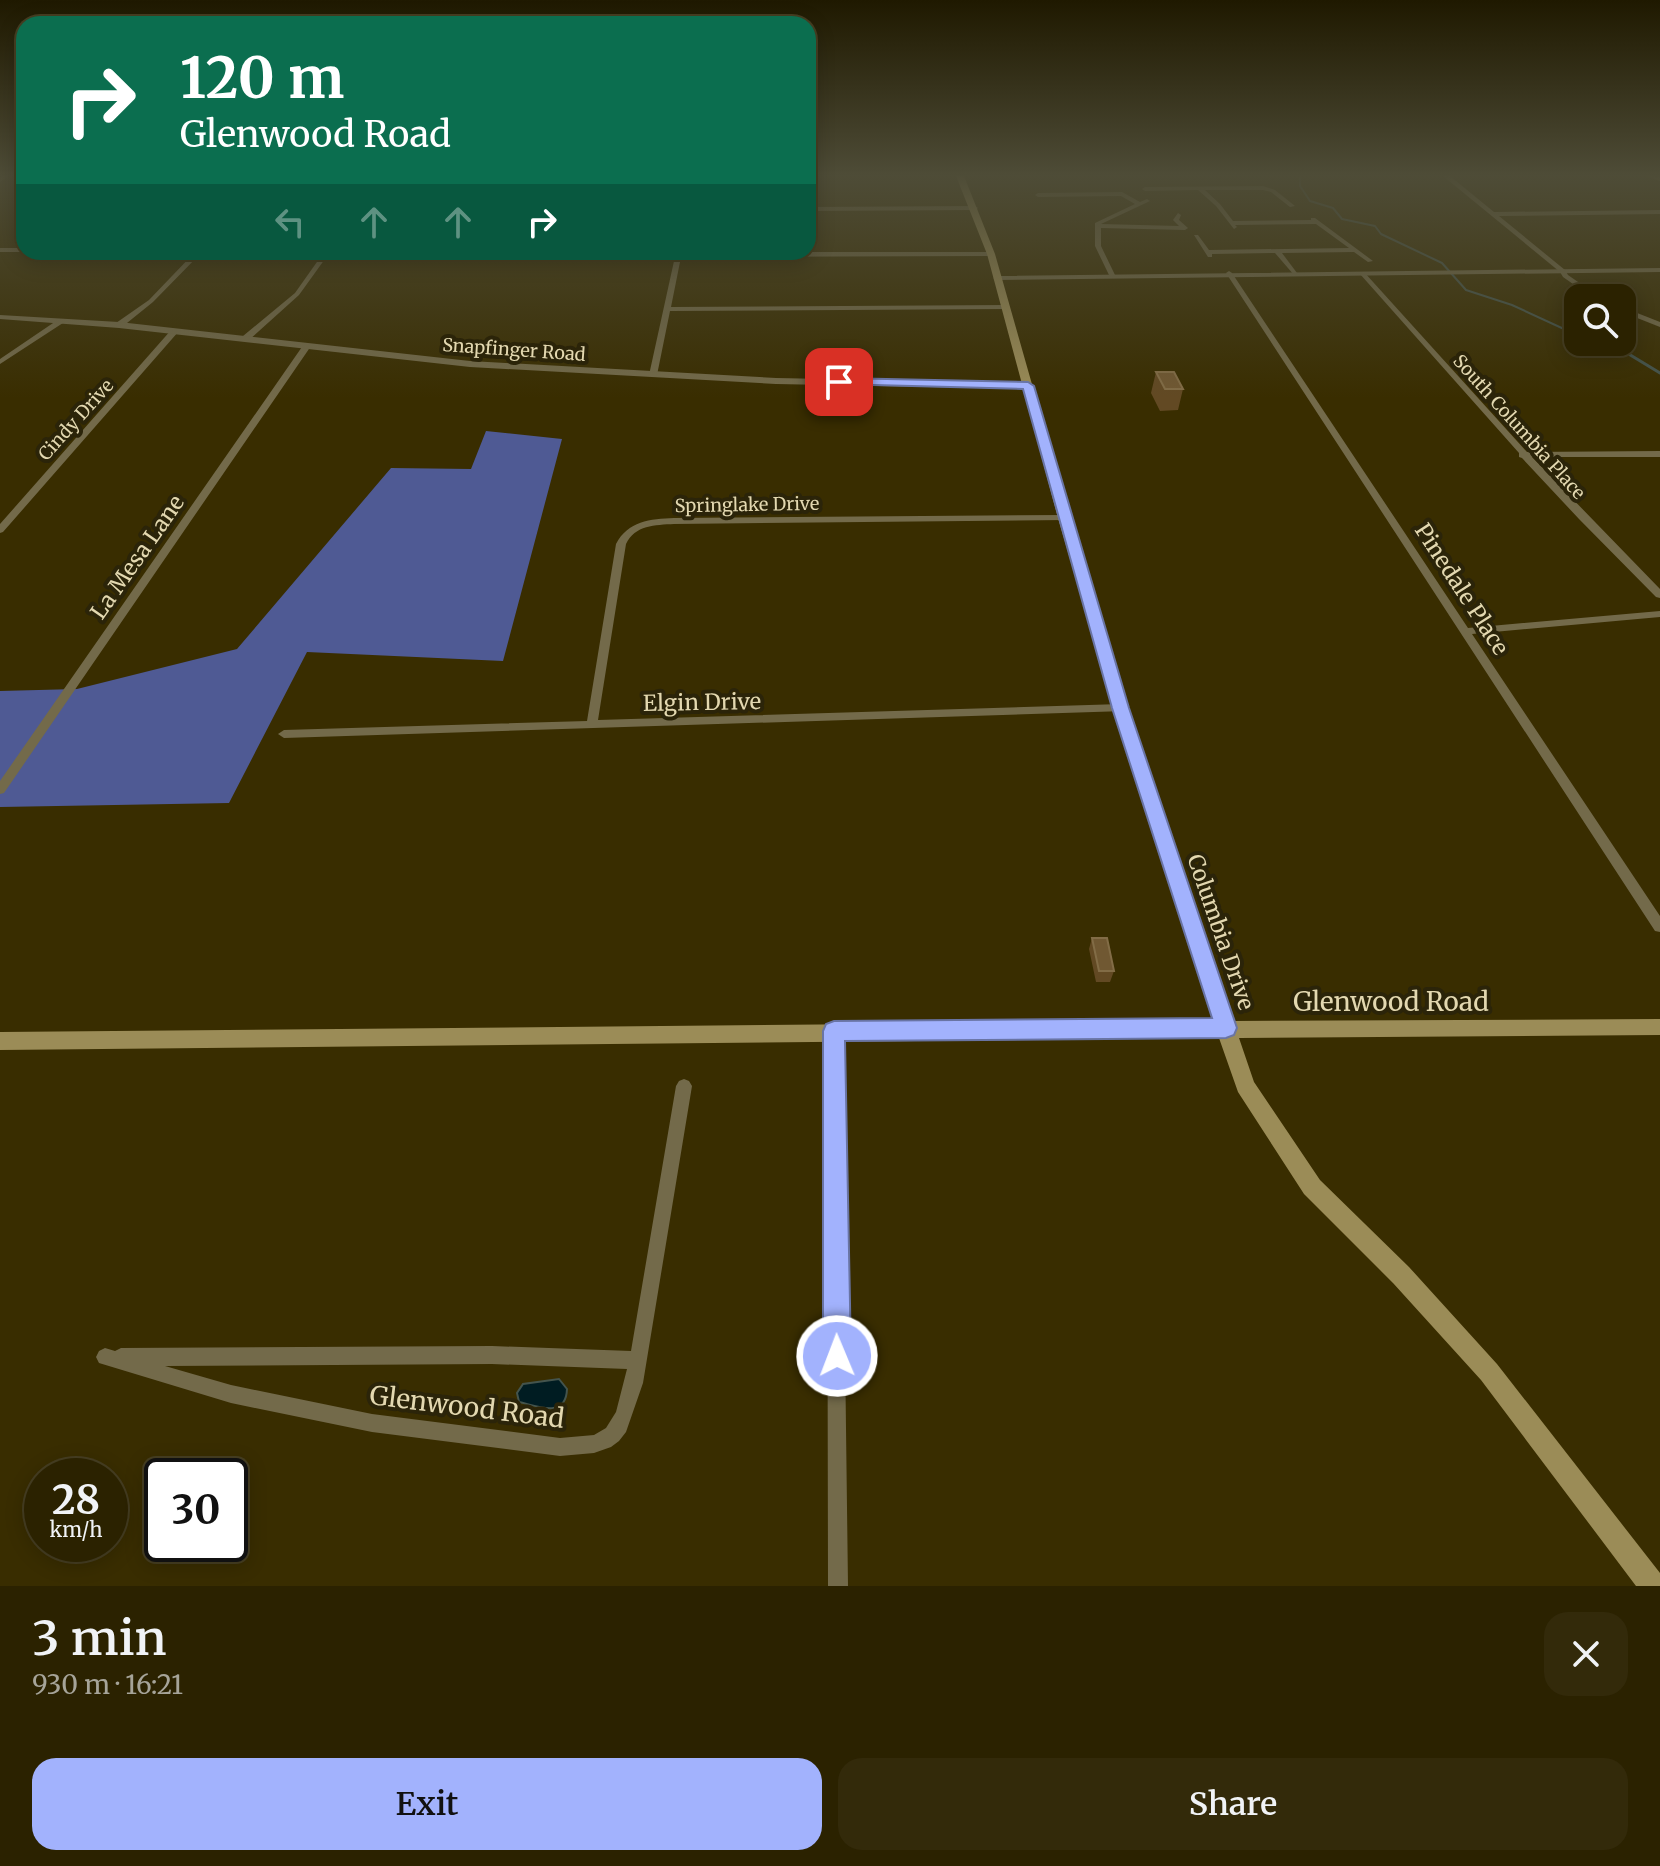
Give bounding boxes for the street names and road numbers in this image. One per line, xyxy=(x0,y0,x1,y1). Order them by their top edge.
street label: Snapfinger Road xyxy=(442,333,587,366)
street label: South Columbia Place xyxy=(1448,349,1591,504)
street label: Cindy Drive xyxy=(33,374,118,465)
street label: La Mesa Lane xyxy=(84,490,190,624)
street label: Springlake Drive xyxy=(675,492,819,517)
street label: Pinedale Place xyxy=(1409,518,1515,660)
street label: Elgin Drive xyxy=(643,687,761,717)
street label: Columbia Drive xyxy=(1181,850,1261,1014)
street label: Glenwood Road xyxy=(1293,985,1489,1018)
street label: Glenwood Road xyxy=(368,1378,566,1435)

